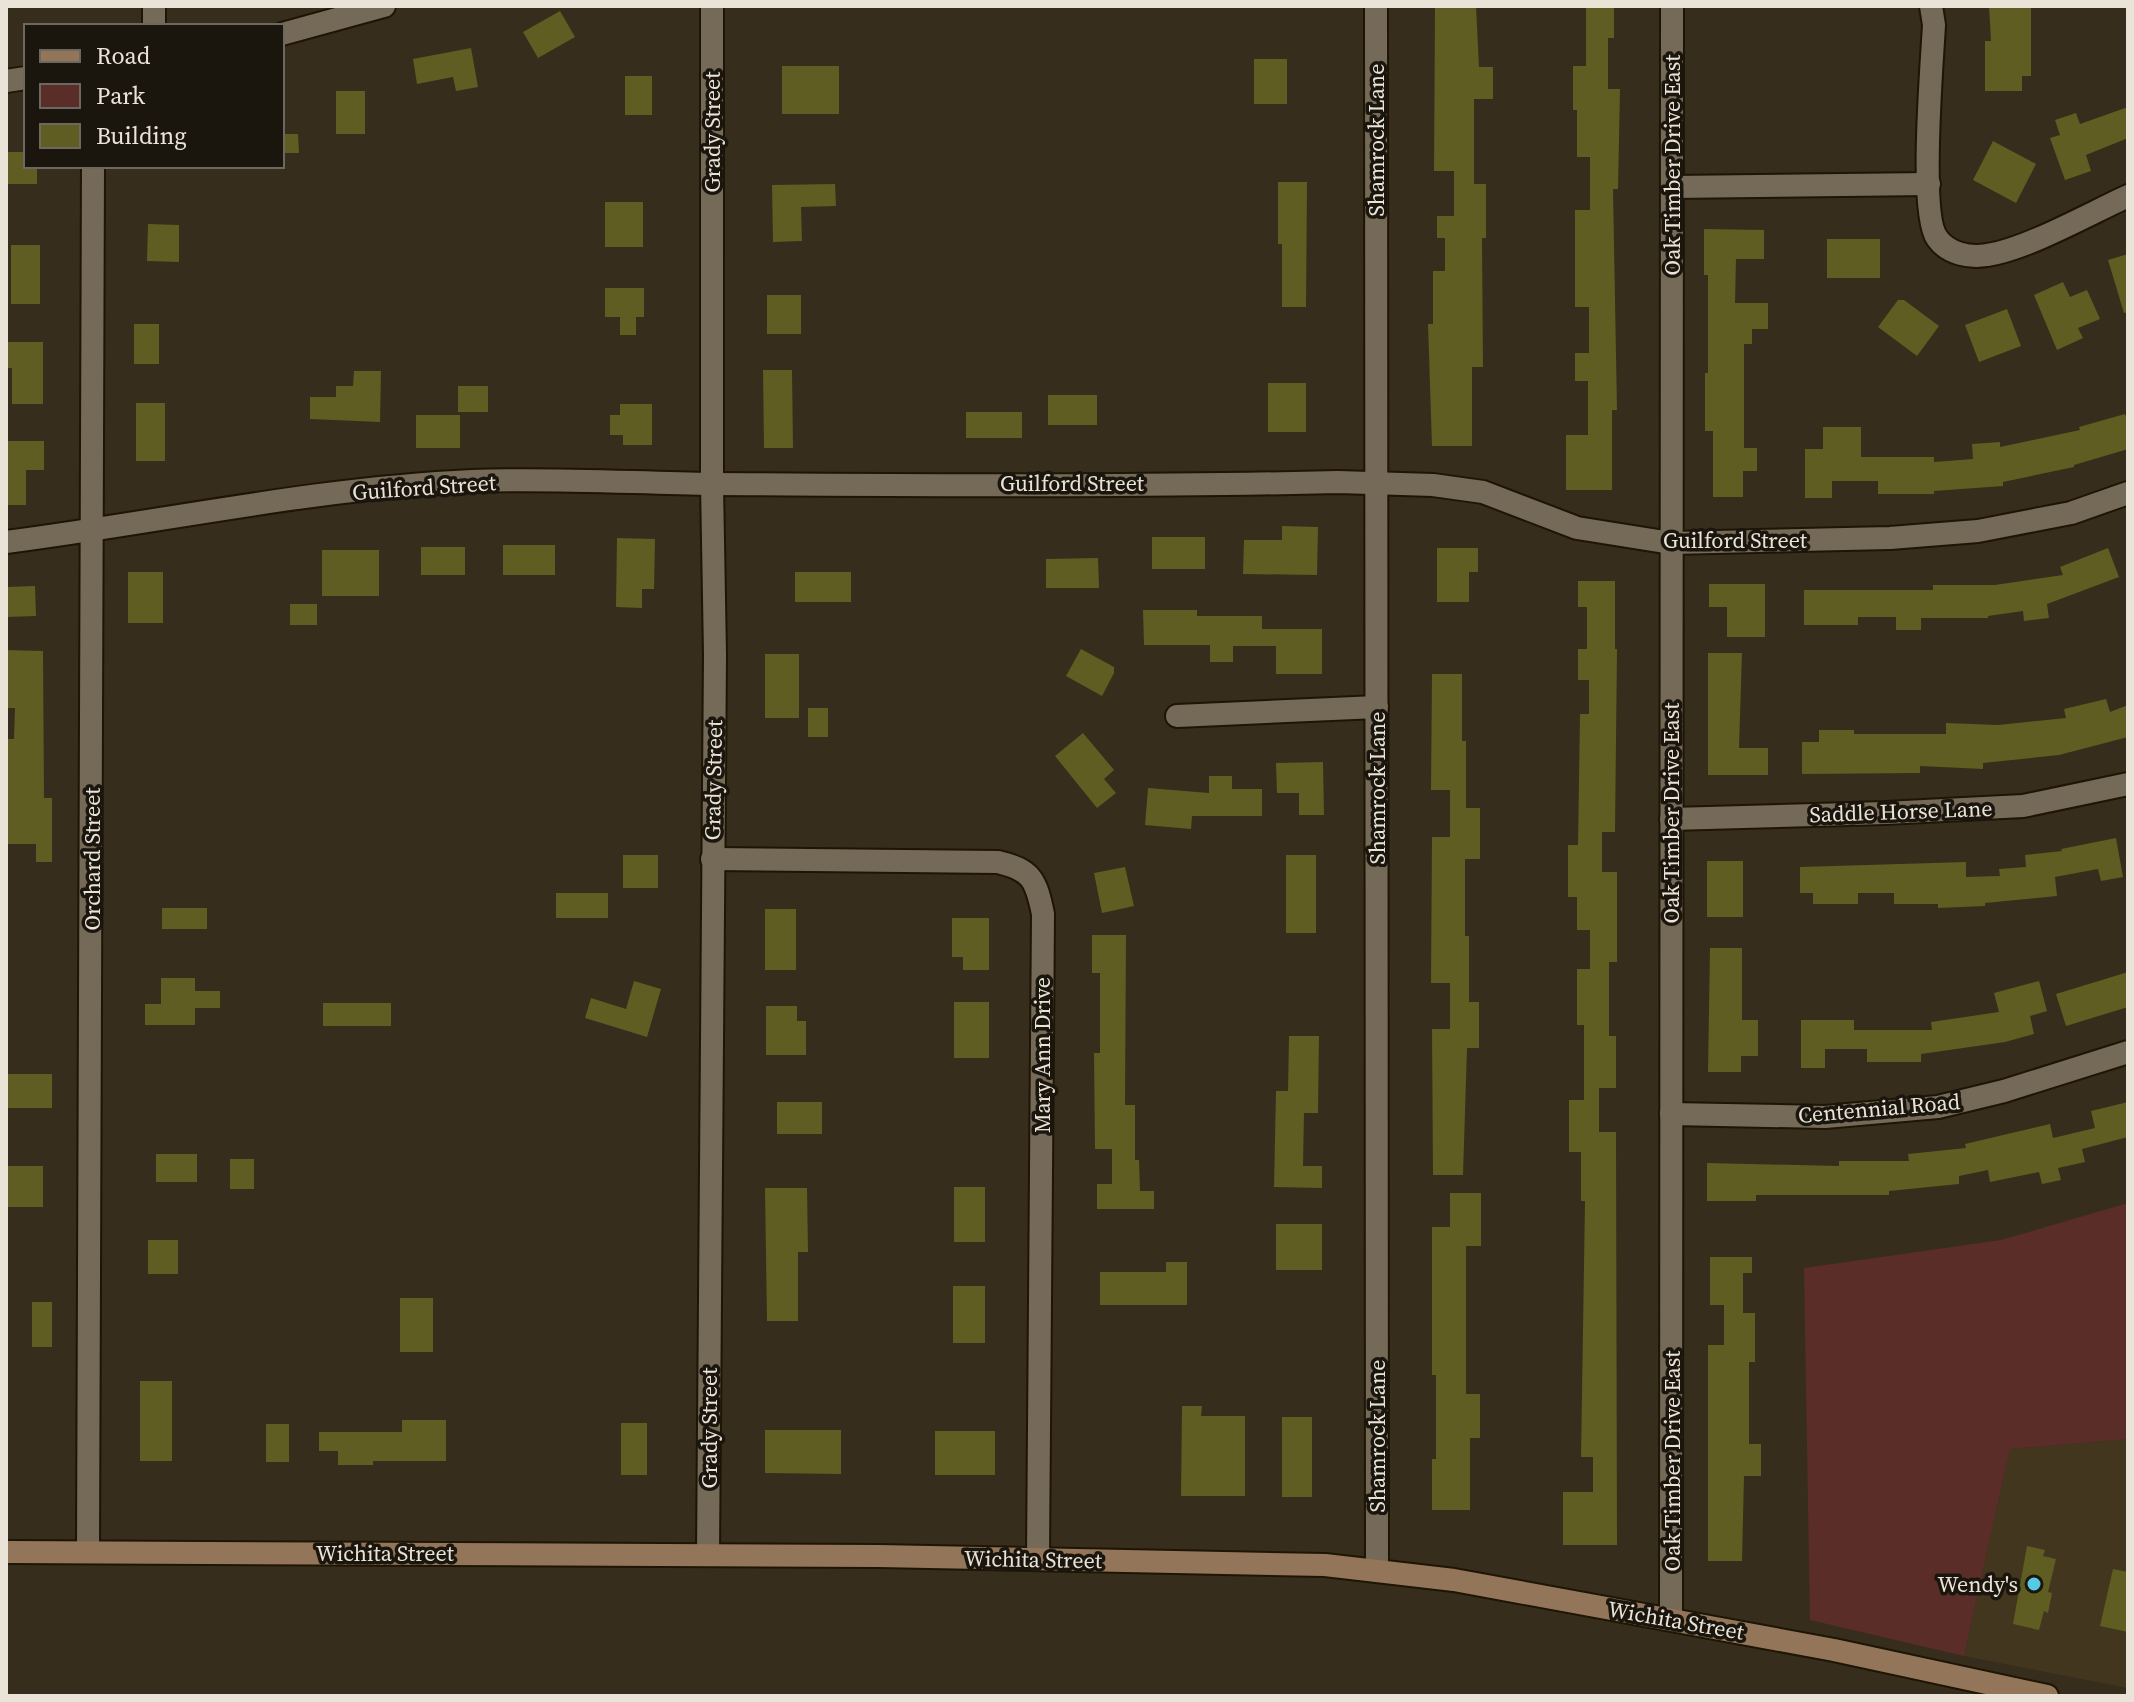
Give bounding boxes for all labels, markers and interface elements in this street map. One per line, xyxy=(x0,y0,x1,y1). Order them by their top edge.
legend xyxy=(24,24,284,168)
text: Road xyxy=(96,39,151,72)
street label: Oak Timber Drive East xyxy=(1657,54,1687,275)
street label: Shamrock Lane xyxy=(1361,64,1391,216)
street label: Grady Street xyxy=(697,71,727,192)
text: Park xyxy=(96,79,146,112)
text: Building xyxy=(96,119,187,152)
street label: Guilford Street xyxy=(351,467,498,507)
street label: Guilford Street xyxy=(1000,468,1145,498)
street label: Guilford Street xyxy=(1663,525,1808,555)
street label: Oak Timber Drive East xyxy=(1656,702,1686,923)
street label: Shamrock Lane xyxy=(1362,712,1392,864)
street label: Grady Street xyxy=(697,719,729,841)
street label: Orchard Street xyxy=(77,787,107,931)
street label: Saddle Horse Lane xyxy=(1809,793,1993,829)
street label: Mary Ann Drive xyxy=(1027,977,1057,1133)
street label: Centennial Road xyxy=(1797,1086,1962,1130)
street label: Oak Timber Drive East xyxy=(1657,1350,1687,1571)
street label: Shamrock Lane xyxy=(1362,1360,1392,1512)
street label: Grady Street xyxy=(694,1367,724,1488)
street label: Wichita Street xyxy=(316,1538,455,1568)
street label: Wichita Street xyxy=(964,1543,1103,1575)
place label: Wendy's xyxy=(1937,1569,2018,1599)
marker: Wendy's xyxy=(2025,1575,2043,1593)
street label: Wichita Street xyxy=(1606,1593,1747,1647)

